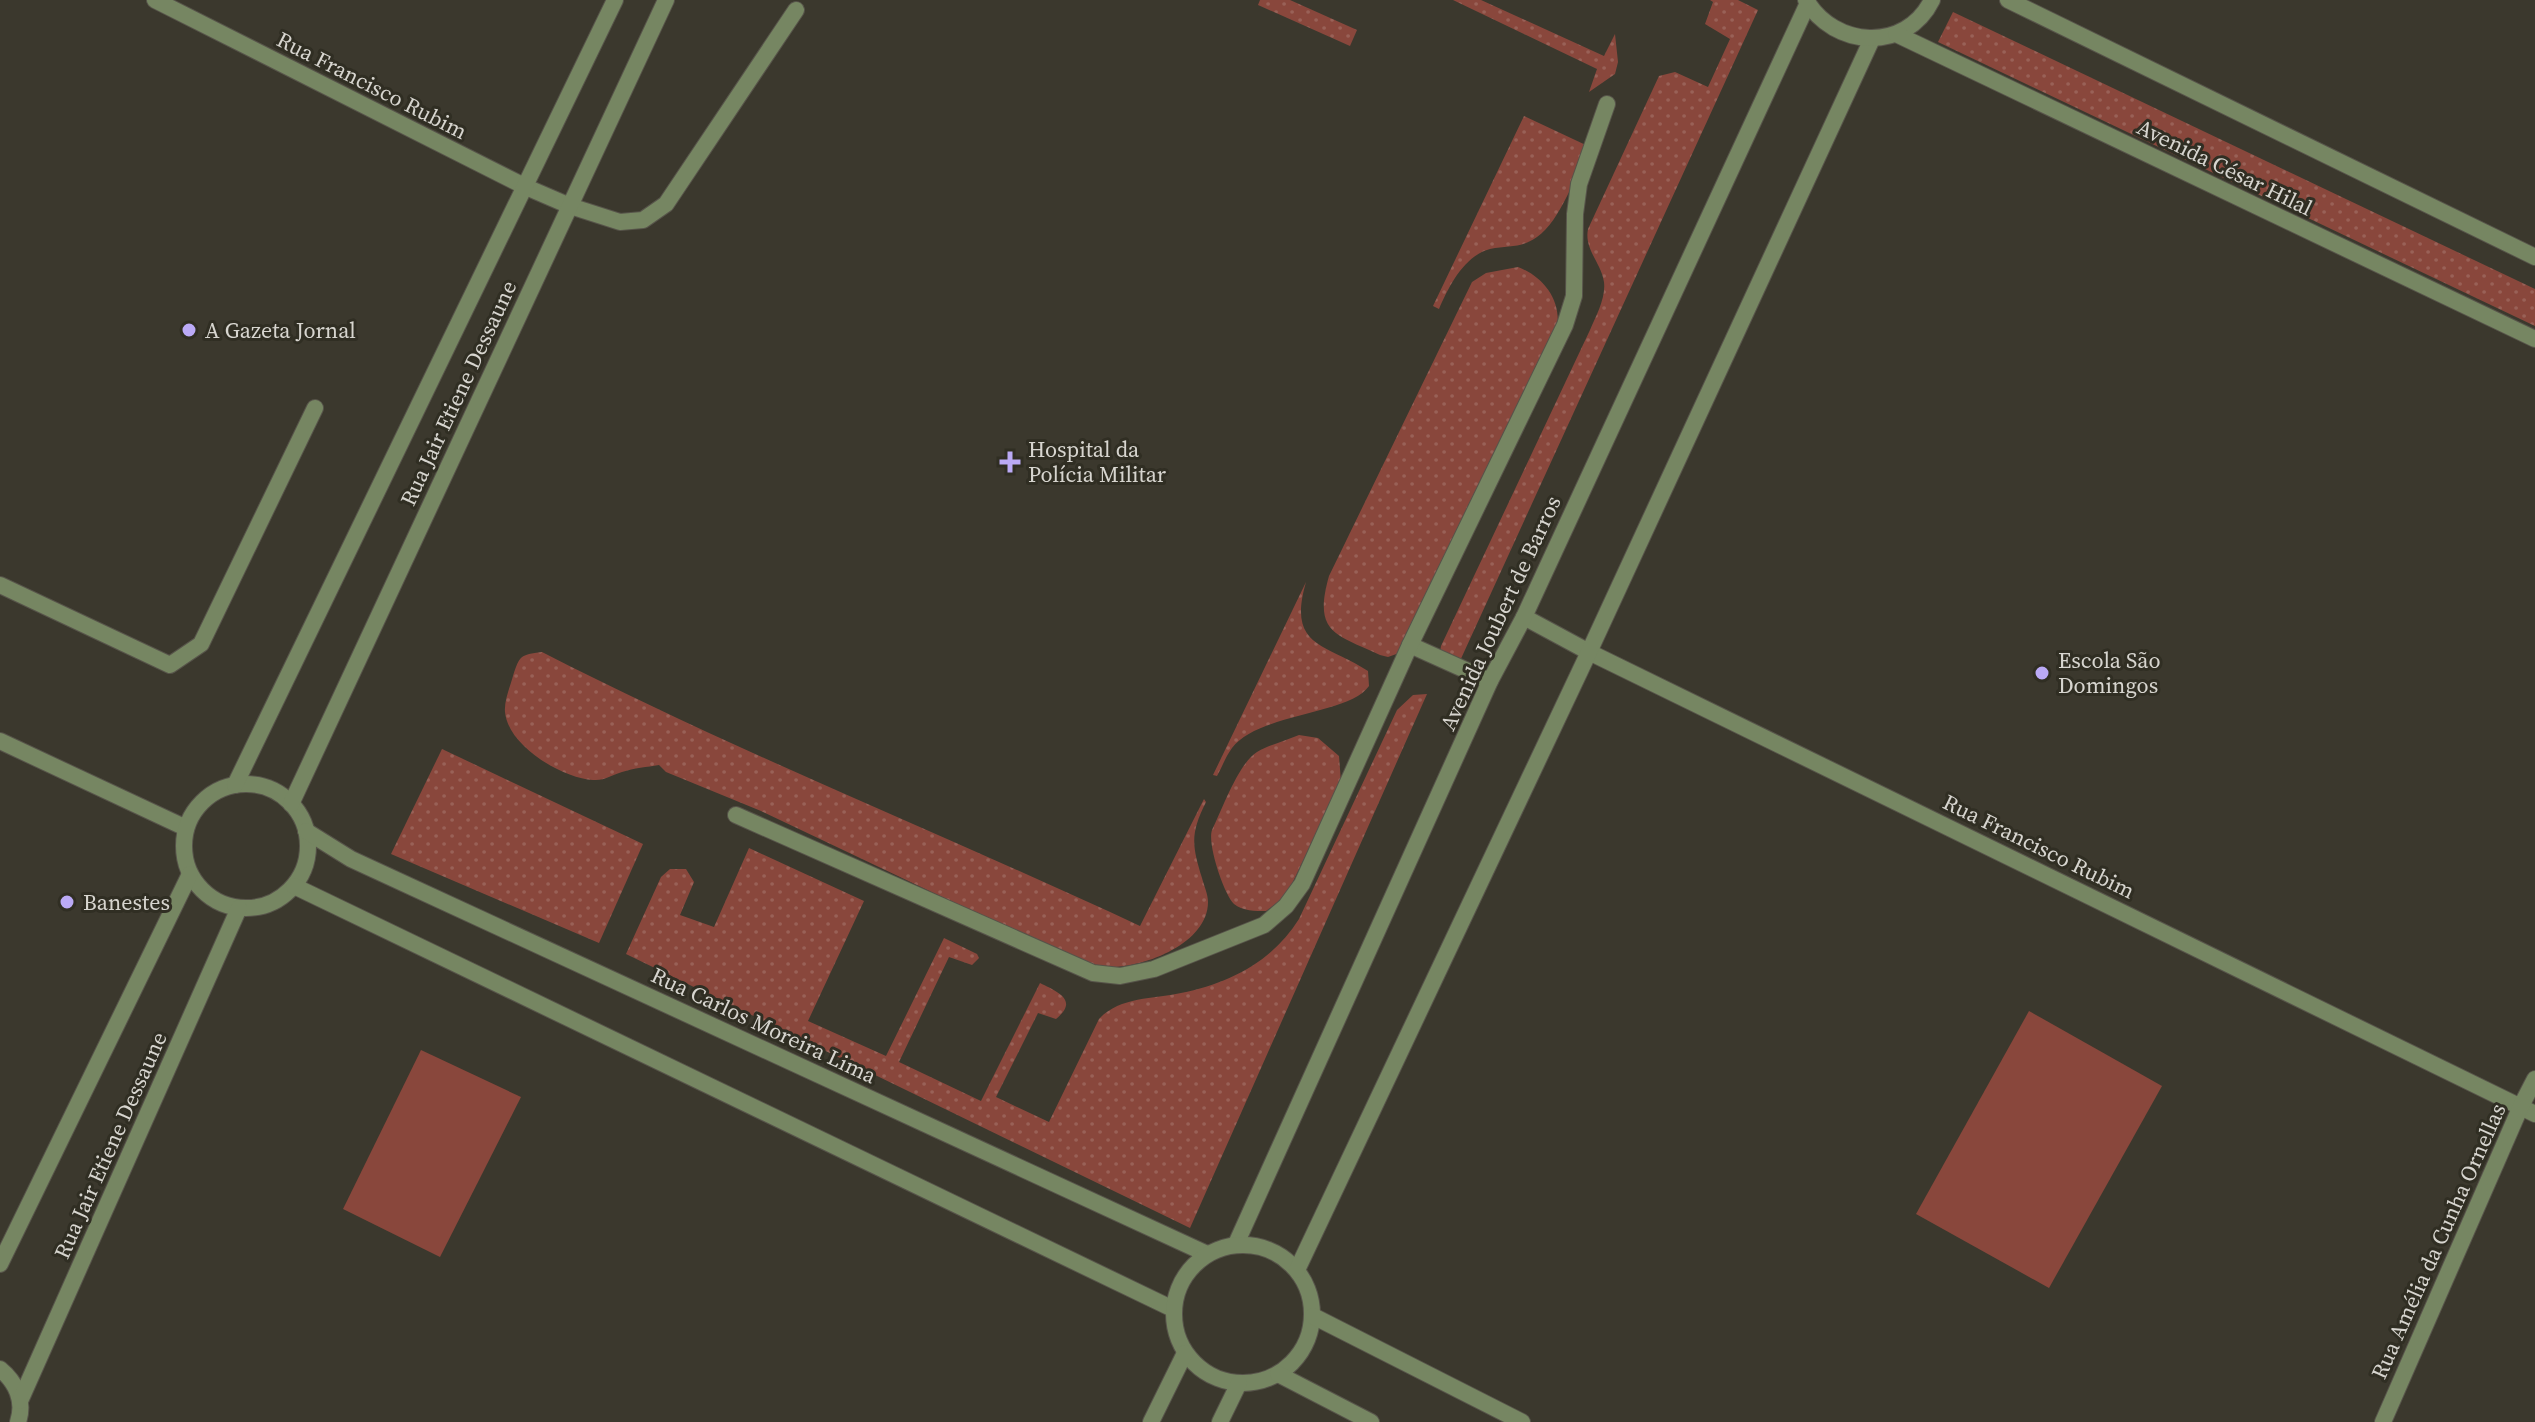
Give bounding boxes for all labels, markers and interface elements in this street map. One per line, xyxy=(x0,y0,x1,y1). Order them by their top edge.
street label: Rua Francisco Rubim xyxy=(272,24,472,146)
street label: Avenida César Hilal xyxy=(2132,111,2318,223)
street label: Rua Jair Etiene Dessaune xyxy=(393,275,523,511)
place label: A Gazeta Jornal xyxy=(205,315,356,345)
marker: A Gazeta Jornal xyxy=(180,321,198,339)
place label: Hospital da Polícia Militar xyxy=(1028,434,1167,489)
marker: Hospital da Polícia Militar xyxy=(999,451,1021,473)
street label: Avenida Joubert de Barros xyxy=(1432,491,1568,735)
place label: Escola São Domingos xyxy=(2058,645,2161,700)
marker: Escola São Domingos xyxy=(2033,664,2051,682)
street label: Rua Francisco Rubim xyxy=(1938,787,2140,906)
place label: Banestes xyxy=(83,887,170,917)
marker: Banestes xyxy=(58,893,76,911)
street label: Rua Carlos Moreira Lima xyxy=(647,960,882,1091)
street label: Rua Jair Etiene Dessaune xyxy=(46,1027,174,1263)
street label: Rua Amélia da Cunha Ornellas xyxy=(2364,1098,2512,1384)

